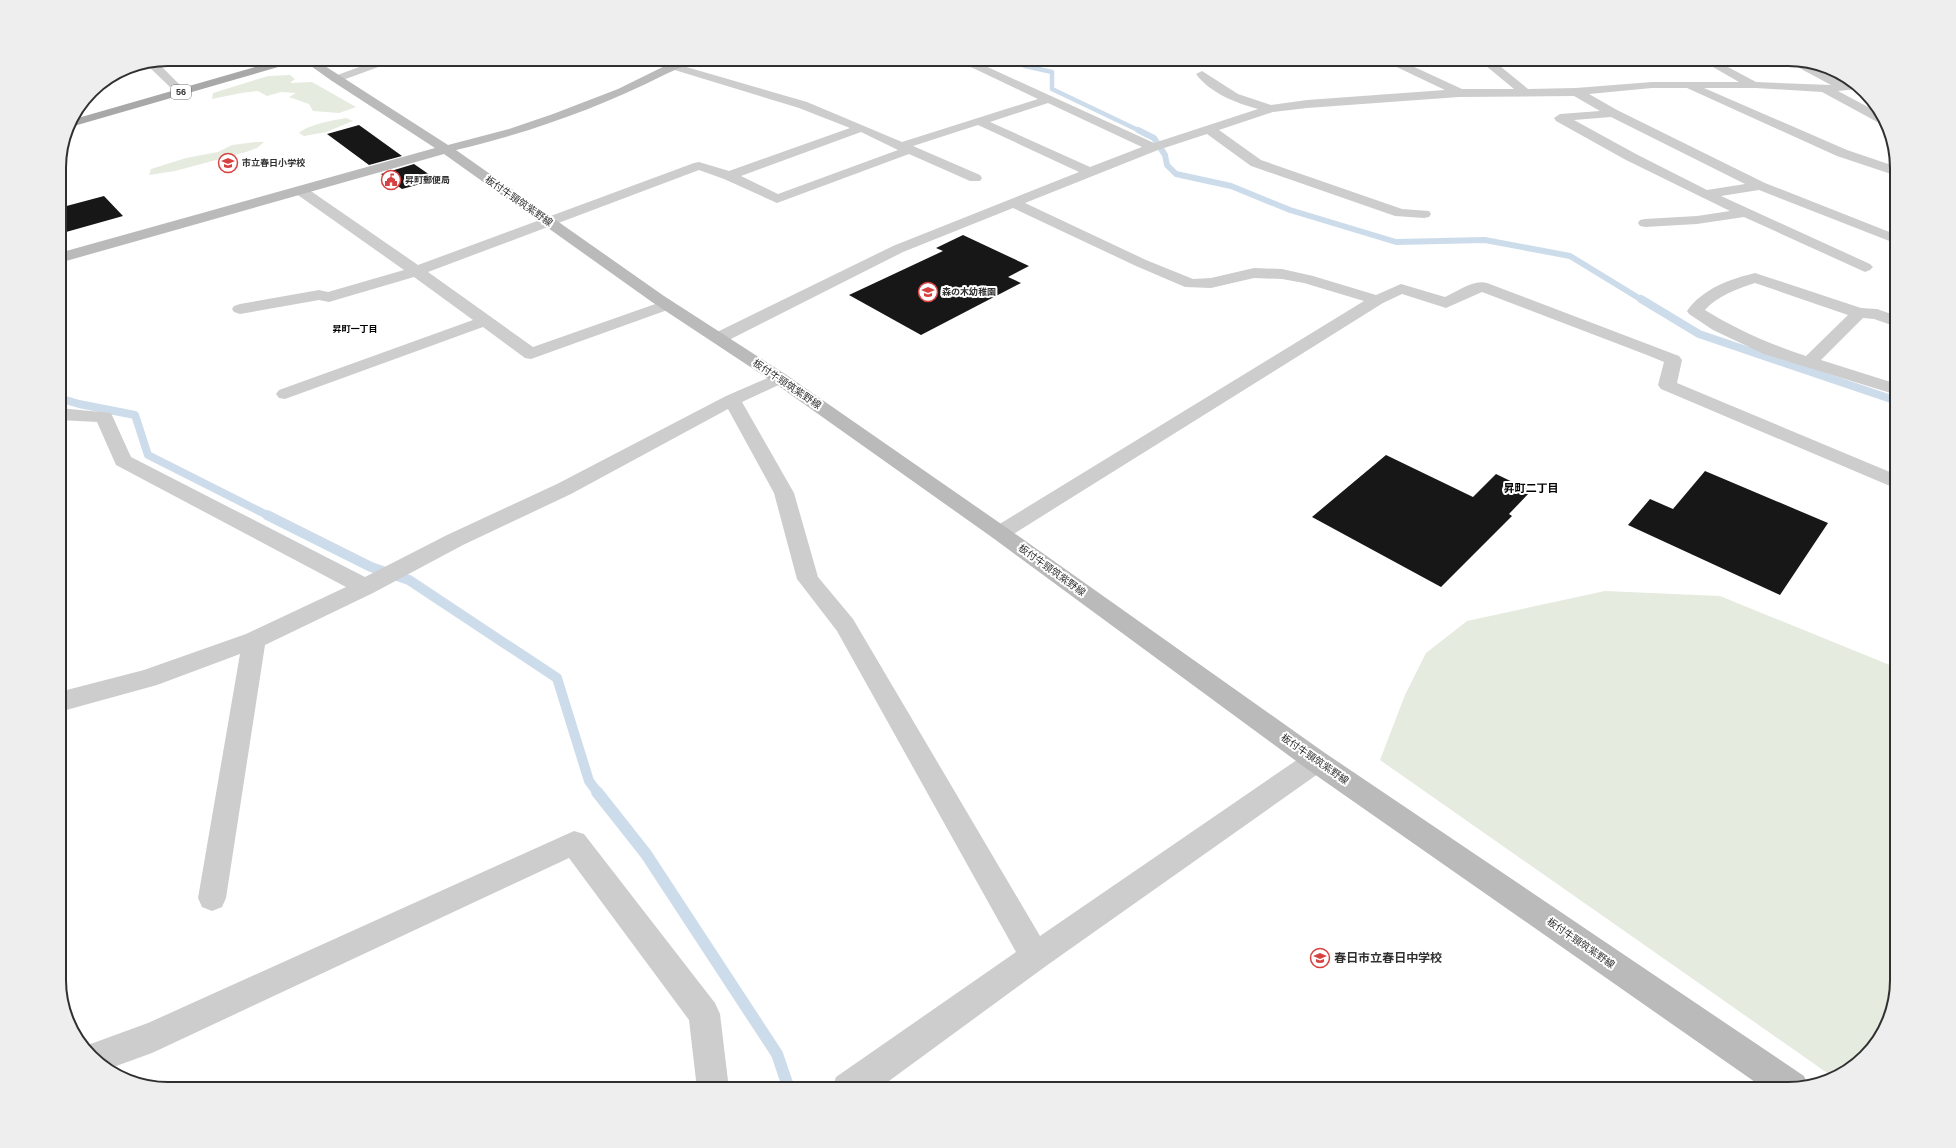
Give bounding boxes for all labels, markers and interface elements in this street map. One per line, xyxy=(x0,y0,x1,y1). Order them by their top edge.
road number: 56 xyxy=(171,85,191,99)
school or university icon: 市立春日小学校 xyxy=(217,152,239,174)
place label: 市立春日小学校 xyxy=(242,158,306,168)
public building icon: 昇町郵便局 xyxy=(380,169,402,191)
street label: 板付牛頸筑紫野線 xyxy=(483,174,555,228)
place label: 昇町郵便局 xyxy=(405,175,450,185)
school or university icon: 森の木幼稚園 xyxy=(917,281,939,303)
place label: 森の木幼稚園 xyxy=(942,287,996,297)
district label: 昇町一丁目 xyxy=(332,324,378,334)
street label: 板付牛頸筑紫野線 xyxy=(751,357,823,411)
district label: 昇町二丁目 xyxy=(1504,482,1559,494)
street label: 板付牛頸筑紫野線 xyxy=(1016,542,1088,598)
street label: 板付牛頸筑紫野線 xyxy=(1279,732,1351,786)
street label: 板付牛頸筑紫野線 xyxy=(1545,916,1617,970)
school or university icon: 春日市立春日中学校 xyxy=(1309,947,1331,969)
place label: 春日市立春日中学校 xyxy=(1334,951,1442,965)

